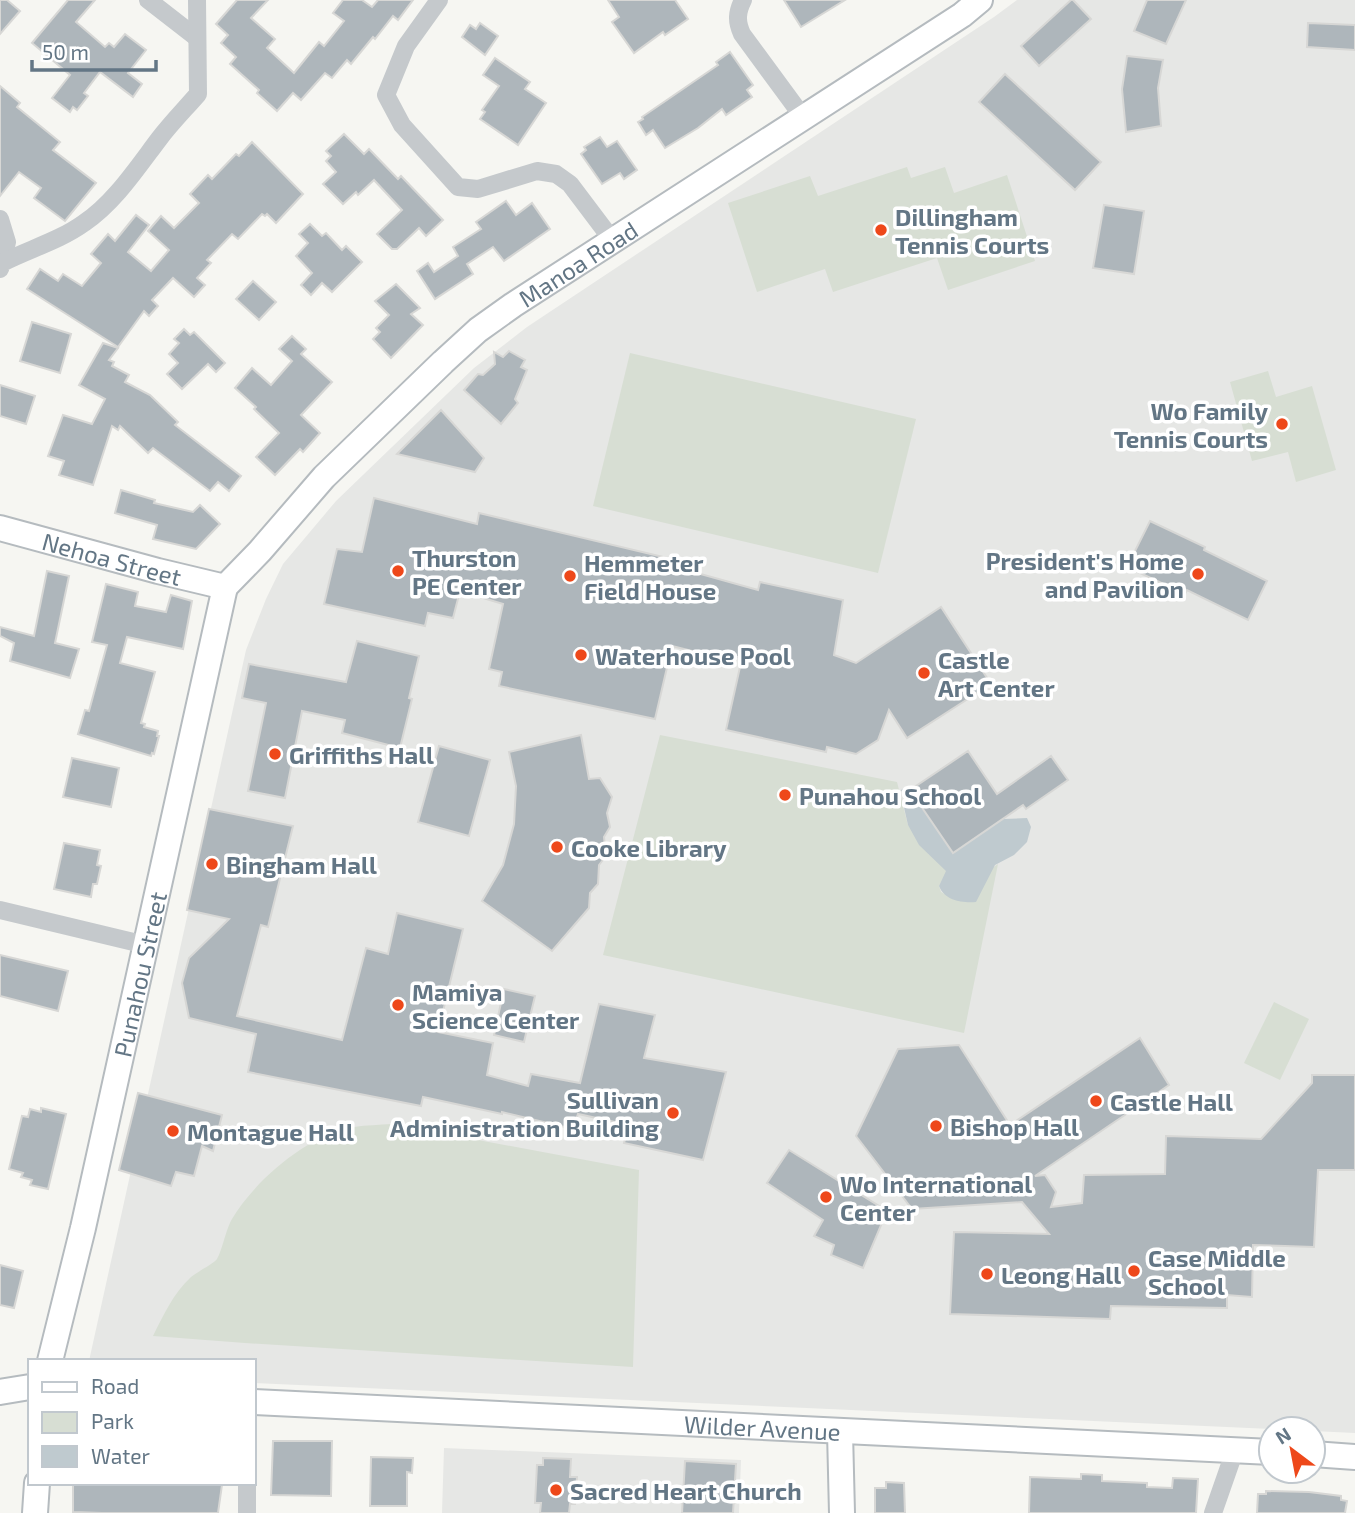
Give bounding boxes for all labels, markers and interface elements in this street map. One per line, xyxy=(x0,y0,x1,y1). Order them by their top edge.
scale bar xyxy=(32,28,156,72)
text: 50 m xyxy=(42,39,89,64)
place label: Dillingham Tennis Courts xyxy=(895,202,1049,259)
street label: Manoa Road xyxy=(513,214,643,312)
marker: Dillingham Tennis Courts xyxy=(873,222,889,238)
place label: Wo Family Tennis Courts xyxy=(1114,396,1268,453)
marker: Wo Family Tennis Courts xyxy=(1274,416,1290,432)
street label: Nehoa Street xyxy=(39,526,184,591)
place label: Thurston PE Center xyxy=(412,543,522,600)
place label: President's Home and Pavilion xyxy=(986,546,1184,603)
place label: Hemmeter Field House xyxy=(584,548,716,605)
marker: Thurston PE Center xyxy=(390,563,406,579)
marker: President's Home and Pavilion xyxy=(1190,566,1206,582)
marker: Hemmeter Field House xyxy=(562,568,578,584)
place label: Waterhouse Pool xyxy=(595,641,791,670)
place label: Castle Art Center xyxy=(938,645,1055,702)
marker: Waterhouse Pool xyxy=(573,647,589,663)
marker: Castle Art Center xyxy=(916,665,932,681)
place label: Griffiths Hall xyxy=(289,740,434,769)
marker: Griffiths Hall xyxy=(267,746,283,762)
place label: Punahou School xyxy=(799,781,981,810)
marker: Punahou School xyxy=(777,787,793,803)
place label: Cooke Library xyxy=(571,833,727,862)
marker: Cooke Library xyxy=(549,839,565,855)
place label: Bingham Hall xyxy=(226,850,377,879)
marker: Bingham Hall xyxy=(204,856,220,872)
street label: Punahou Street xyxy=(107,889,172,1060)
place label: Mamiya Science Center xyxy=(412,977,580,1034)
marker: Mamiya Science Center xyxy=(390,997,406,1013)
place label: Sullivan Administration Building xyxy=(390,1085,659,1142)
place label: Castle Hall xyxy=(1110,1087,1233,1116)
marker: Castle Hall xyxy=(1088,1093,1104,1109)
marker: Sullivan Administration Building xyxy=(665,1105,681,1121)
place label: Bishop Hall xyxy=(950,1112,1079,1141)
place label: Montague Hall xyxy=(187,1117,354,1146)
marker: Bishop Hall xyxy=(928,1118,944,1134)
marker: Montague Hall xyxy=(165,1123,181,1139)
place label: Wo International Center xyxy=(840,1169,1032,1226)
marker: Wo International Center xyxy=(818,1189,834,1205)
place label: Case Middle School xyxy=(1148,1243,1286,1300)
place label: Leong Hall xyxy=(1001,1260,1121,1289)
marker: Case Middle School xyxy=(1126,1263,1142,1279)
marker: Leong Hall xyxy=(979,1266,995,1282)
legend xyxy=(28,1359,256,1485)
text: Road xyxy=(91,1373,139,1398)
text: Park xyxy=(91,1408,134,1433)
street label: Wilder Avenue xyxy=(683,1409,841,1445)
north arrow xyxy=(1257,1415,1327,1485)
text: N xyxy=(1271,1422,1295,1449)
text: Water xyxy=(91,1443,150,1468)
place label: Sacred Heart Church xyxy=(570,1476,802,1505)
marker: Sacred Heart Church xyxy=(548,1482,564,1498)

